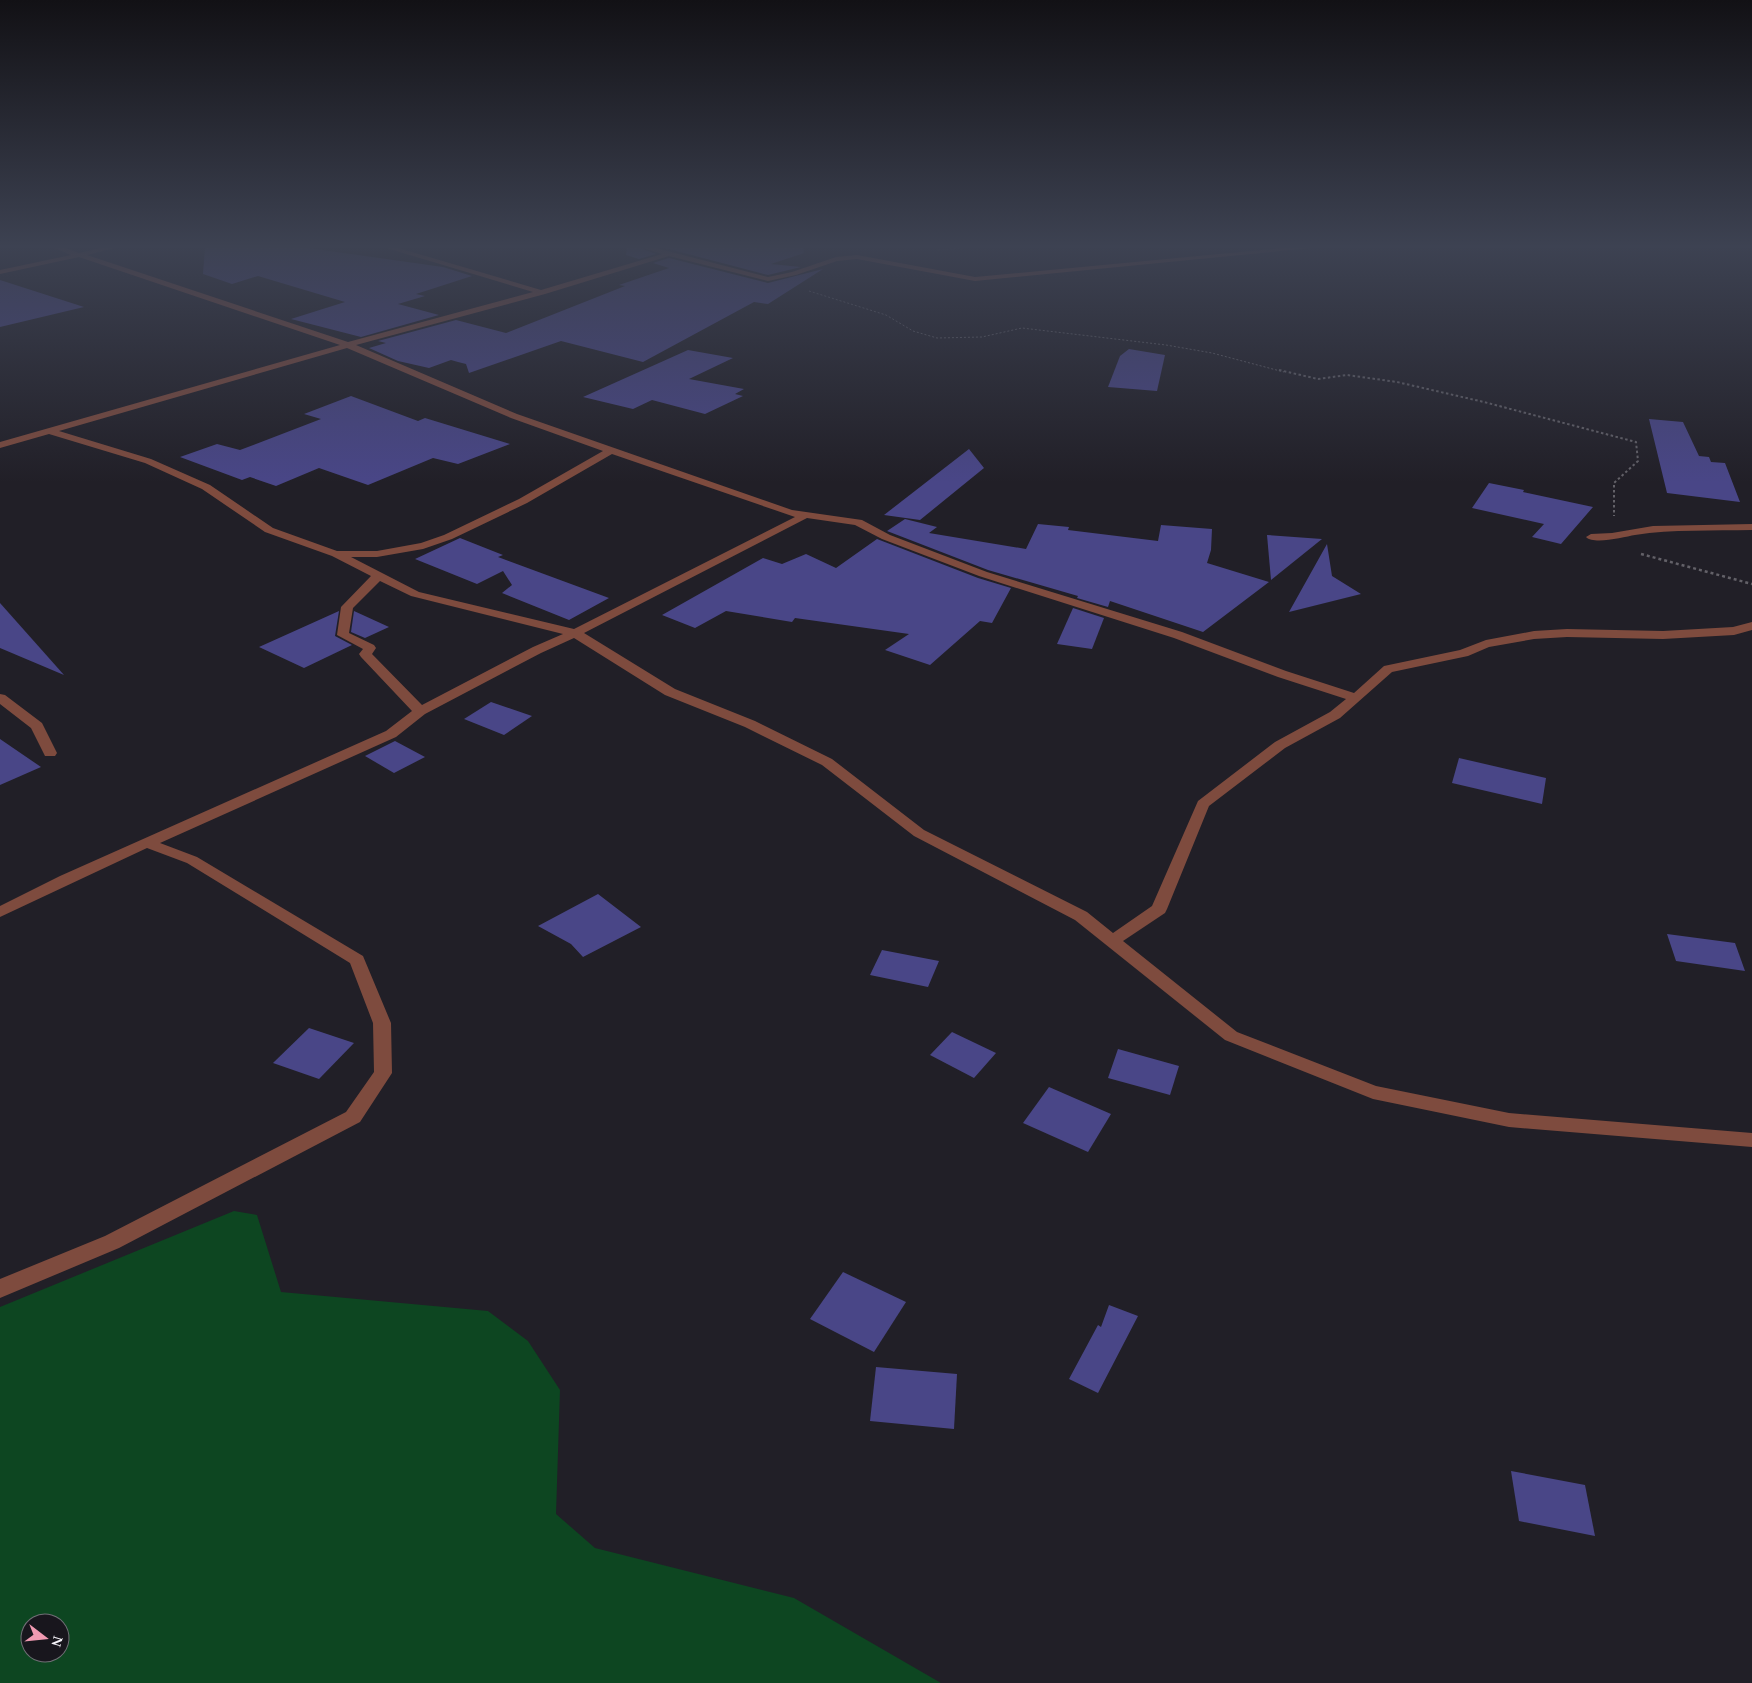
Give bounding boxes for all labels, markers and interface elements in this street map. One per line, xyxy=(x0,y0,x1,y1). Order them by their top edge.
north arrow xyxy=(20,1613,70,1663)
text: N xyxy=(48,1635,66,1648)

